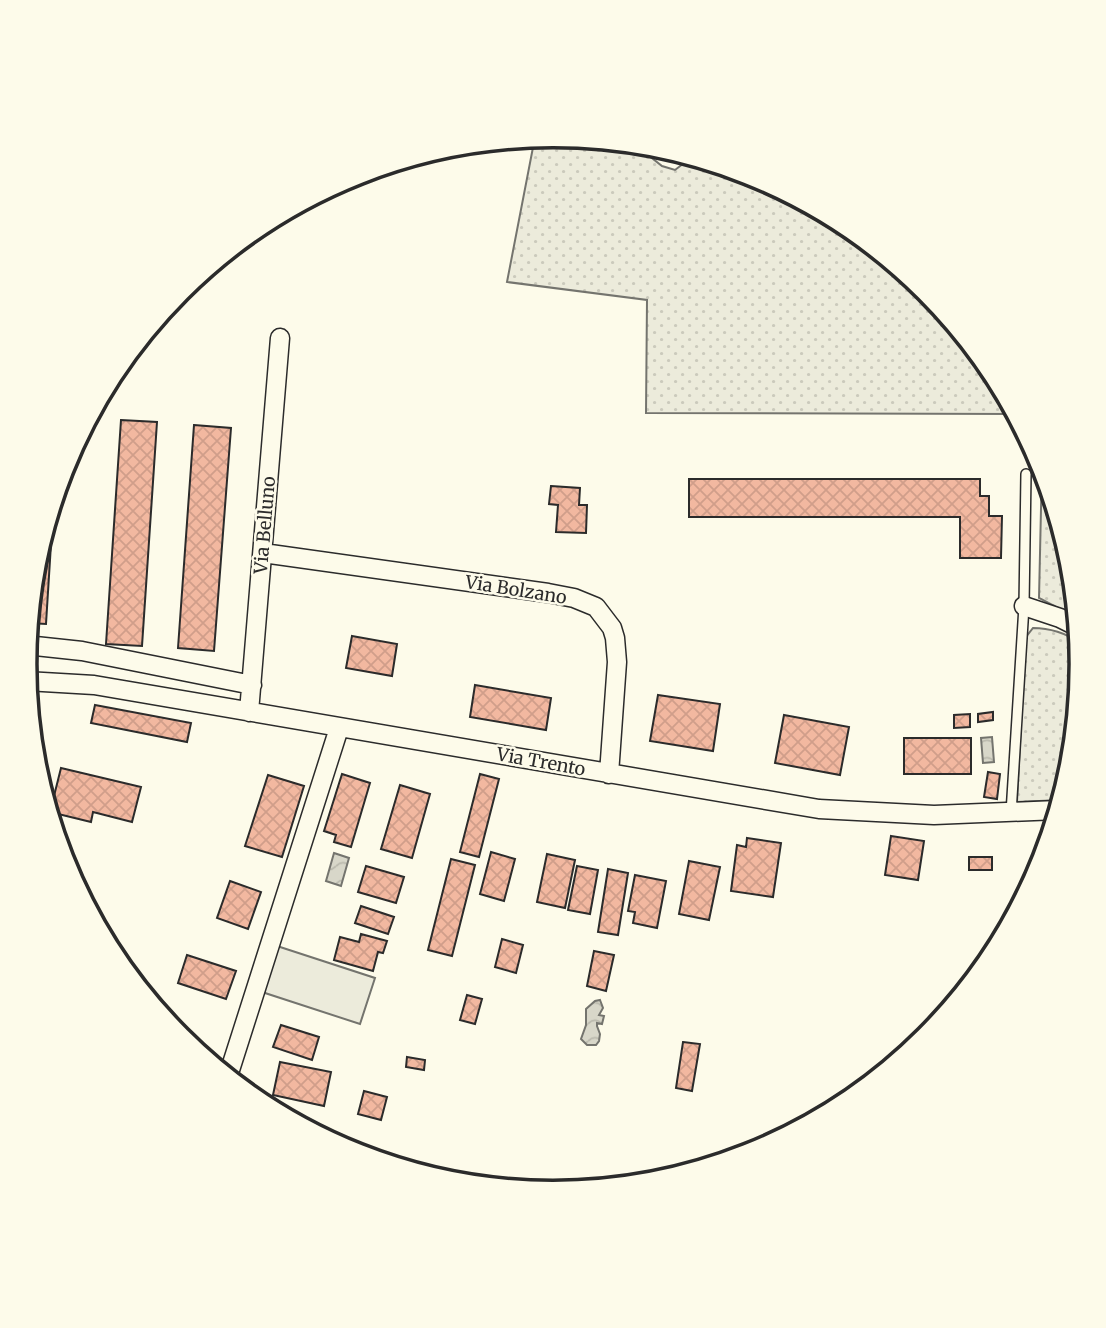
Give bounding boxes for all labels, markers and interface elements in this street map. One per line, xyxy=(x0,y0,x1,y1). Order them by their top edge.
street label: Via Belluno xyxy=(249,475,280,576)
street label: Via Bolzano xyxy=(463,570,568,609)
street label: Via Trento xyxy=(494,742,587,781)

